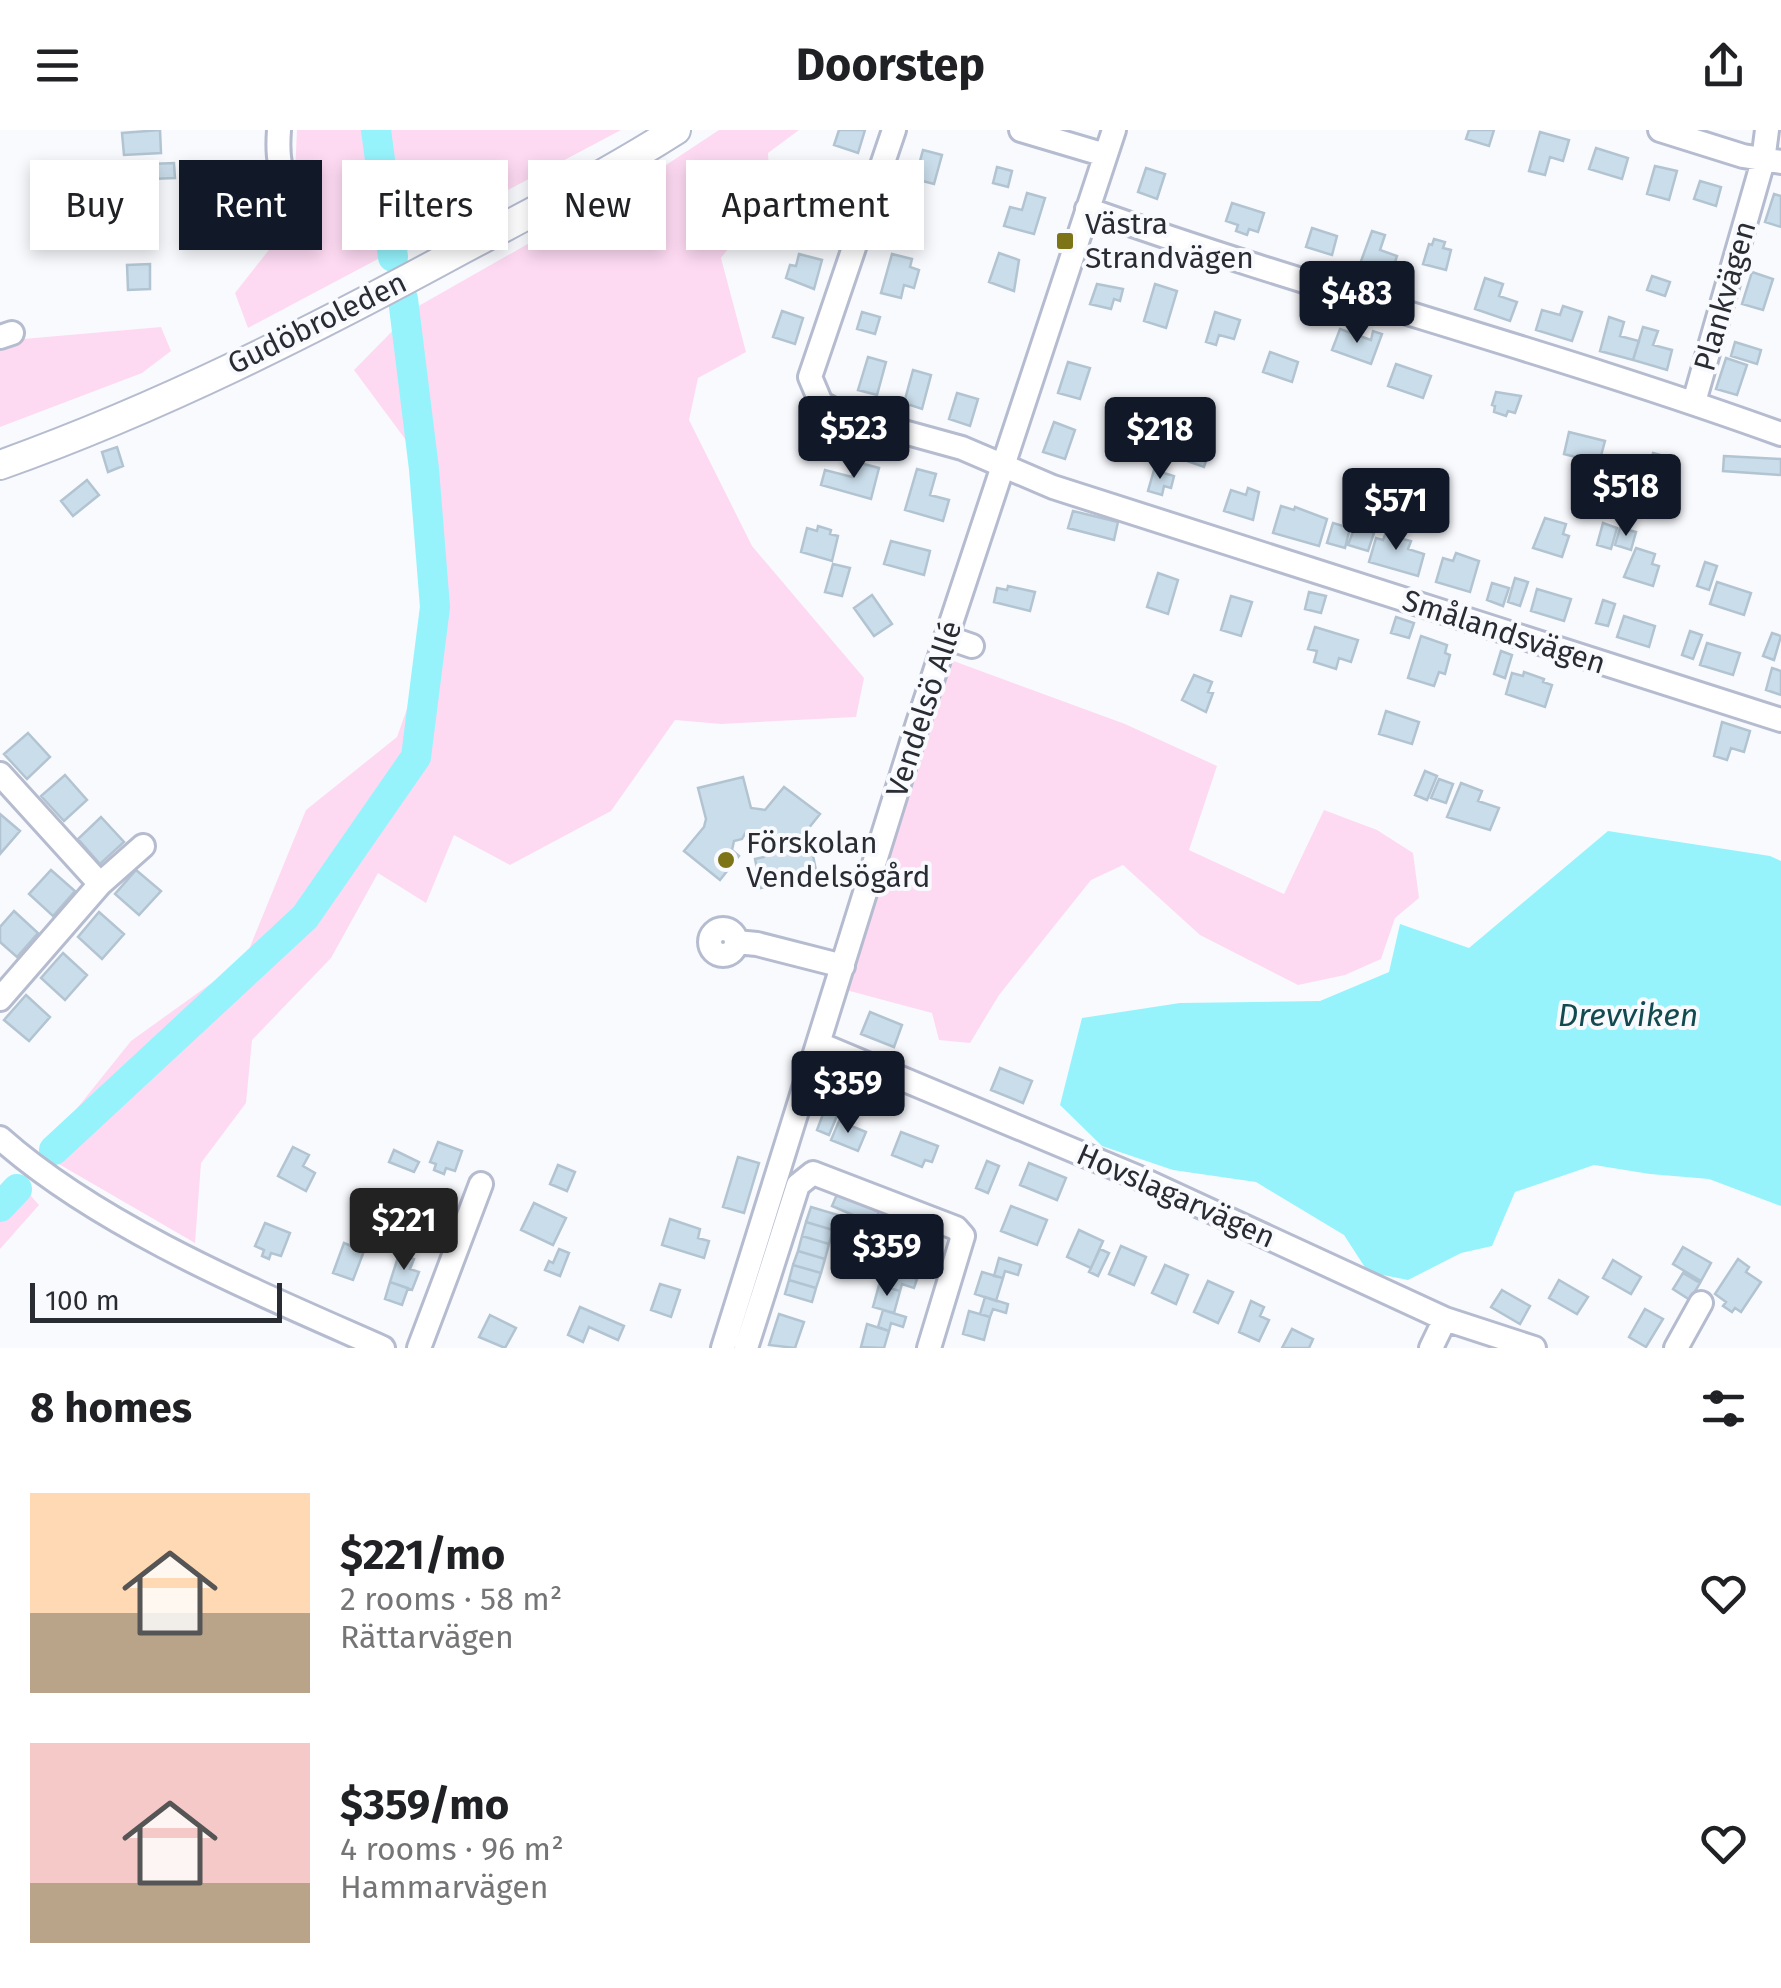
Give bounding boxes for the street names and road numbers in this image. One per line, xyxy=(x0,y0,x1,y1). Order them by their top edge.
street label: Plankvägen xyxy=(1686,217,1764,375)
street label: Gudöbroleden xyxy=(222,264,412,382)
street label: Smålandsvägen xyxy=(1398,582,1610,682)
street label: Vendelsö Allé xyxy=(879,616,969,802)
street label: Hovslagarvägen xyxy=(1071,1136,1281,1256)

